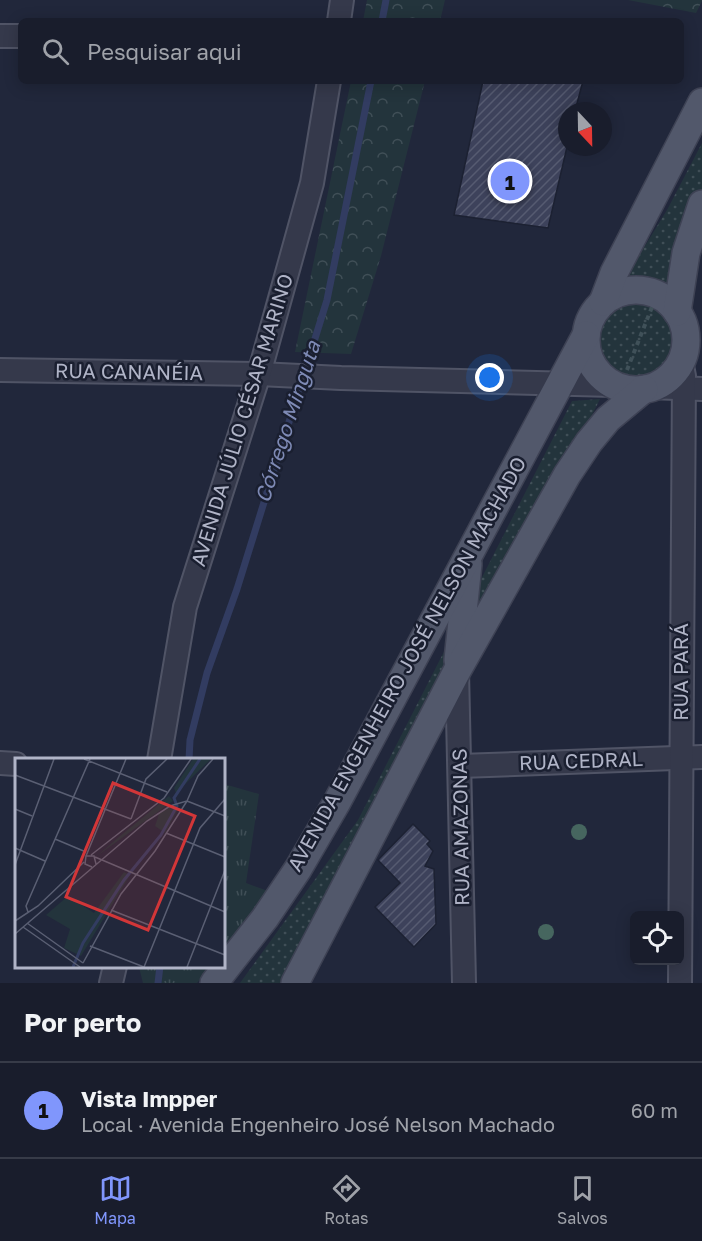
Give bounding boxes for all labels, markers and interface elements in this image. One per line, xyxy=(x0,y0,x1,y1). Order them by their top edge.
search box xyxy=(18,18,684,84)
icon: search xyxy=(39,35,72,68)
text: Pesquisar aqui xyxy=(87,38,242,65)
north arrow xyxy=(558,102,612,156)
pin: 1 xyxy=(490,158,530,204)
street label: AVENIDA JÚLIO CÉSAR MARINO xyxy=(185,270,297,569)
water label: Córrego Minguta xyxy=(249,336,326,506)
street label: RUA CANANÉIA xyxy=(55,358,203,384)
your location xyxy=(475,363,504,392)
street label: AVENIDA ENGENHEIRO JOSÉ NELSON MACHADO xyxy=(282,452,531,875)
street label: RUA PARÁ xyxy=(668,623,692,721)
street label: RUA CEDRAL xyxy=(519,746,643,774)
street label: RUA AMAZONAS xyxy=(447,748,473,906)
inset map xyxy=(15,758,225,968)
map controls xyxy=(630,911,684,965)
button: locate xyxy=(630,911,684,965)
text: Por perto xyxy=(24,1007,141,1038)
text: Vista Impper xyxy=(81,1085,217,1112)
text: 1 xyxy=(38,1098,49,1122)
text: 60 m xyxy=(631,1098,678,1122)
text: Local · Avenida Engenheiro José Nelson Machado xyxy=(81,1112,555,1136)
tab: Mapa xyxy=(94,1172,136,1228)
tab: Rotas xyxy=(324,1172,369,1228)
tab: Salvos xyxy=(557,1172,608,1228)

